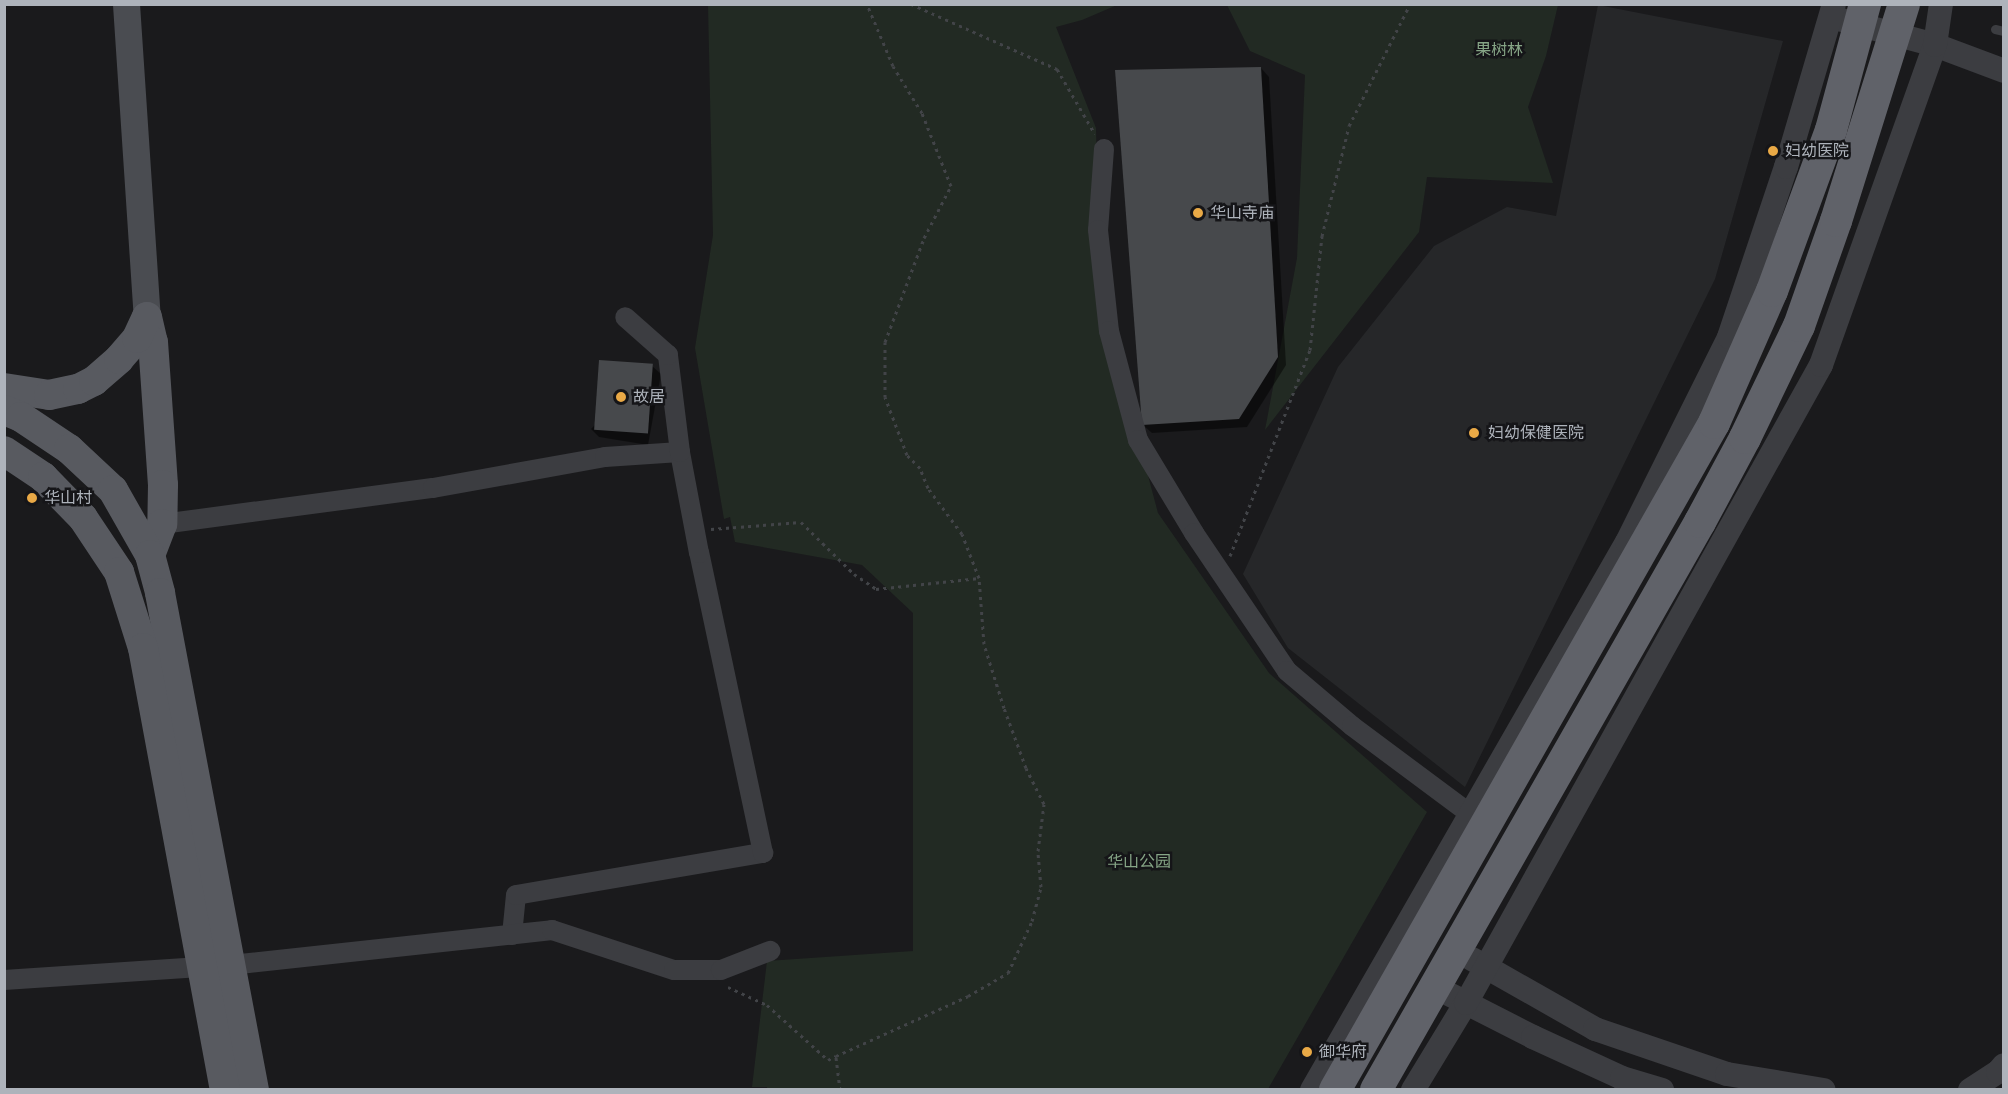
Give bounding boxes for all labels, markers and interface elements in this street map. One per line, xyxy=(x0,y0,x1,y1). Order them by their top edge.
park label: 果树林 xyxy=(1475,40,1523,60)
place label: 妇幼医院 xyxy=(1785,141,1849,161)
marker: 妇幼医院 xyxy=(1766,144,1780,158)
place label: 华山寺庙 xyxy=(1210,203,1274,223)
marker: 华山寺庙 xyxy=(1191,206,1205,220)
place label: 故居 xyxy=(633,387,665,407)
marker: 故居 xyxy=(614,390,628,404)
place label: 妇幼保健医院 xyxy=(1488,423,1584,443)
marker: 妇幼保健医院 xyxy=(1465,424,1483,442)
place label: 华山村 xyxy=(44,488,92,508)
marker: 华山村 xyxy=(25,491,39,505)
park label: 华山公园 xyxy=(1107,852,1171,872)
place label: 御华府 xyxy=(1319,1042,1367,1062)
marker: 御华府 xyxy=(1300,1045,1314,1059)

